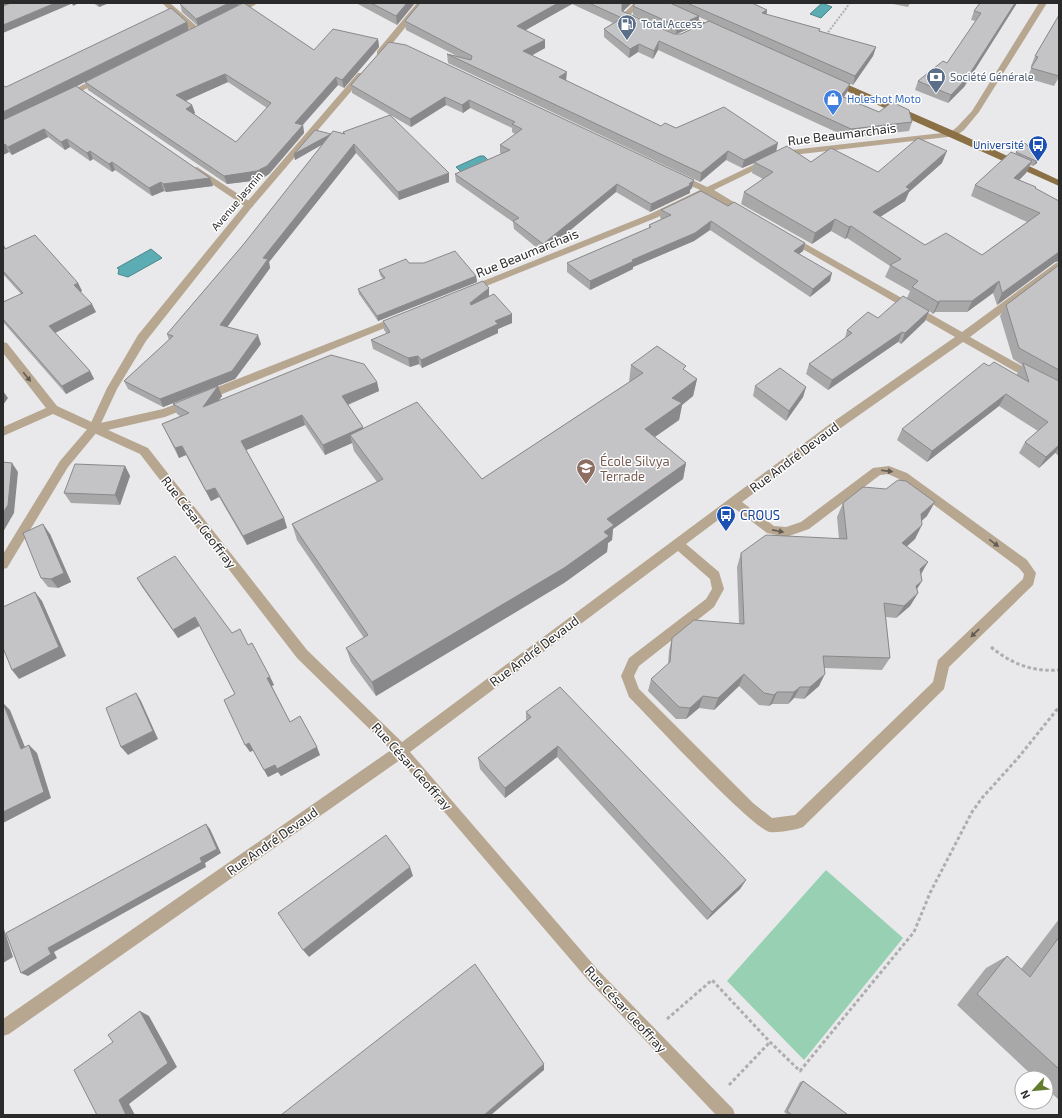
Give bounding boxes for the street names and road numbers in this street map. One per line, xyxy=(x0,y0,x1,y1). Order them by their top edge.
street label: Rue Beaumarchais xyxy=(787,119,897,149)
street label: Avenue Jasmin xyxy=(208,168,265,233)
street label: Rue Beaumarchais xyxy=(473,225,581,281)
street label: Rue André Devaud xyxy=(746,418,842,496)
street label: Rue César Geoffray xyxy=(158,473,240,571)
street label: Rue André Devaud xyxy=(486,612,582,690)
street label: Rue César Geoffray xyxy=(368,719,456,813)
street label: Rue André Devaud xyxy=(223,804,321,878)
street label: Rue César Geoffray xyxy=(582,962,670,1056)

